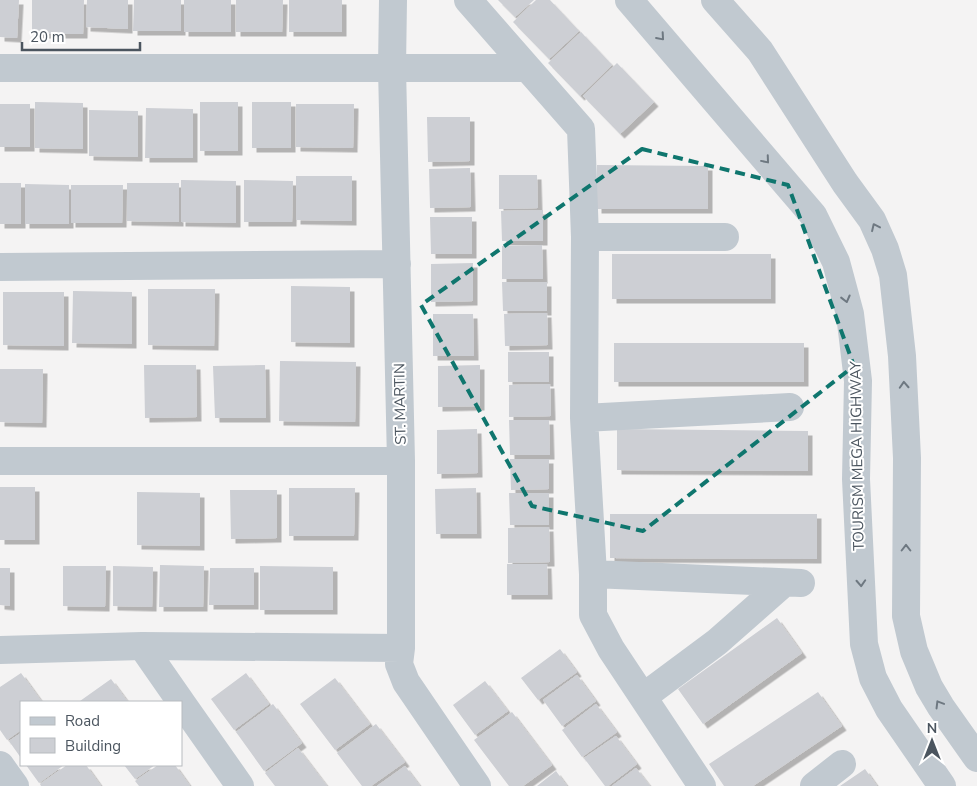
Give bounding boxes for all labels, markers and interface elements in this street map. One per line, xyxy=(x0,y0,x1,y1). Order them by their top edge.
scale bar xyxy=(22,20,140,52)
text: 20 m xyxy=(30,27,65,47)
one-way arrow xyxy=(655,31,663,40)
one-way arrow xyxy=(761,155,770,164)
one-way arrow xyxy=(871,223,881,232)
one-way arrow xyxy=(840,294,851,303)
street label: TOURISM MEGA HIGHWAY xyxy=(845,360,869,551)
street label: ST. MARTIN xyxy=(389,363,411,445)
one-way arrow xyxy=(898,381,909,389)
one-way arrow xyxy=(901,543,911,551)
one-way arrow xyxy=(855,579,866,587)
one-way arrow xyxy=(935,700,945,709)
legend xyxy=(20,701,182,766)
text: Road xyxy=(65,711,100,731)
north arrow xyxy=(907,716,957,766)
text: N xyxy=(927,719,937,738)
text: Building xyxy=(65,736,121,756)

